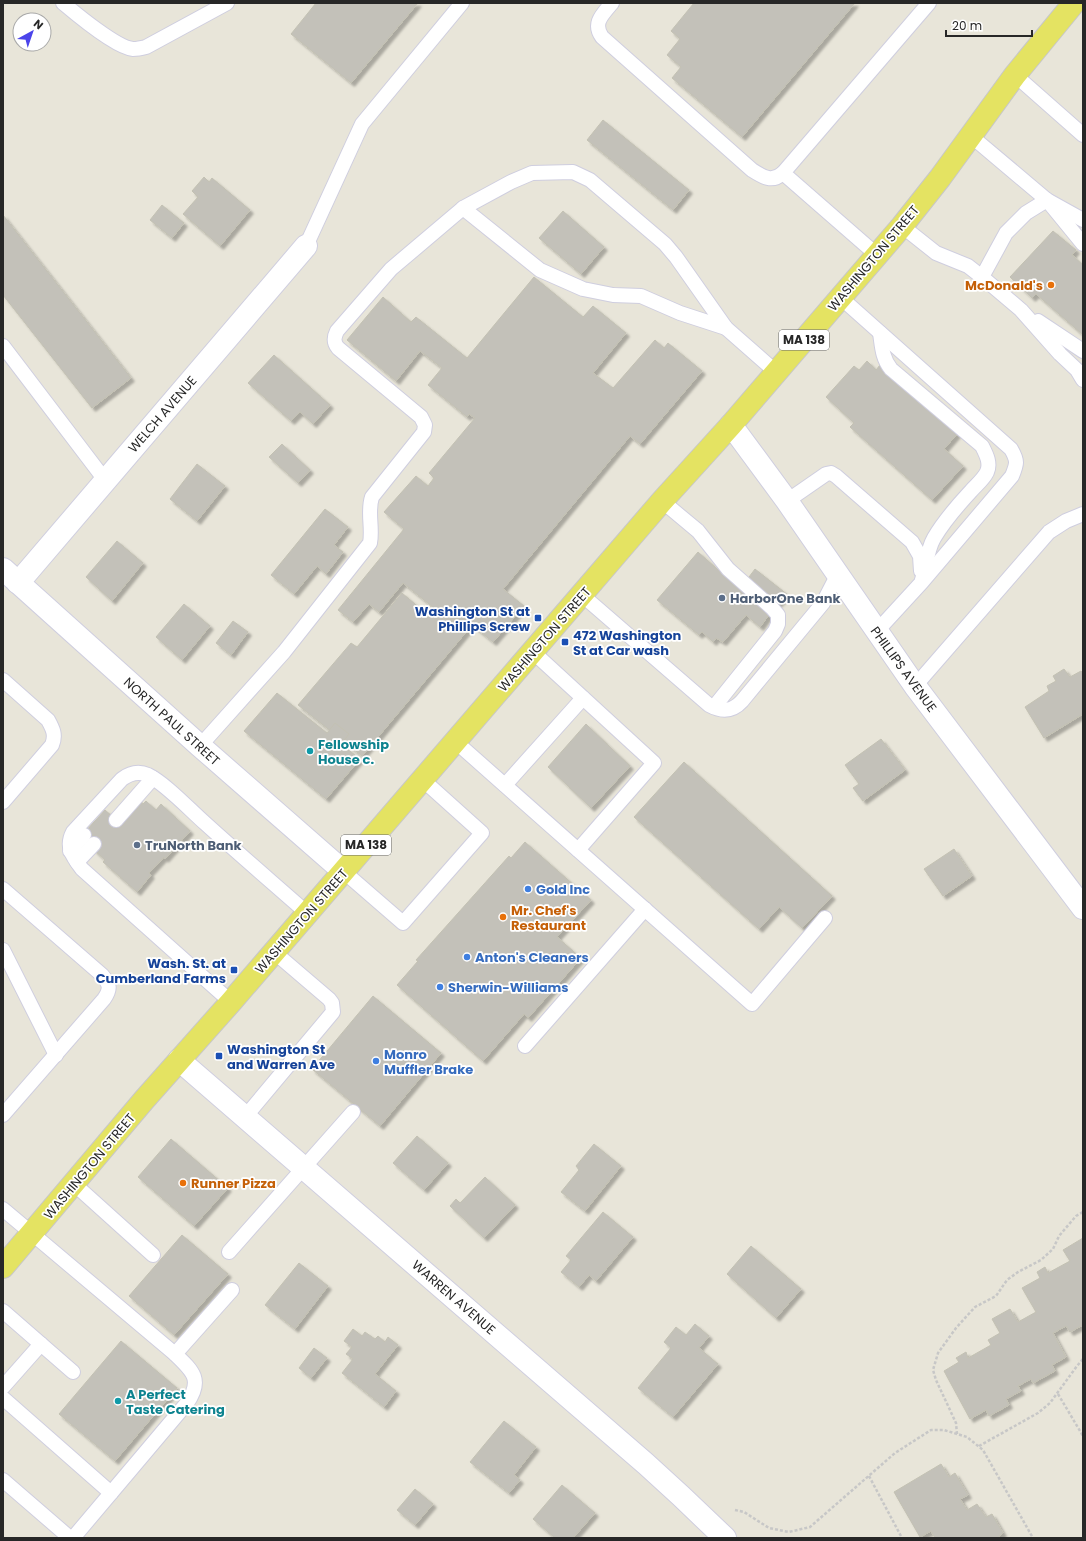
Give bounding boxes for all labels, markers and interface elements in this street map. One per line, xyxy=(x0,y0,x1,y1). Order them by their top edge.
north arrow xyxy=(12,12,52,52)
scale bar xyxy=(946,12,1032,38)
text: N xyxy=(30,16,47,33)
text: 20 m xyxy=(952,17,982,34)
street label: WASHINGTON STREET xyxy=(823,201,924,315)
place label: McDonald's xyxy=(965,276,1043,295)
marker: McDonald's xyxy=(1046,280,1056,290)
road number: MA 138 xyxy=(779,330,829,350)
street label: WELCH AVENUE xyxy=(124,372,201,457)
street label: WASHINGTON STREET xyxy=(493,583,595,696)
place label: HarborOne Bank xyxy=(730,589,841,608)
marker: HarborOne Bank xyxy=(717,593,727,603)
place label: Washington St at Phillips Screw xyxy=(415,602,531,636)
marker: Washington St at Phillips Screw xyxy=(533,613,543,623)
street label: PHILLIPS AVENUE xyxy=(866,623,941,716)
place label: 472 Washington St at Car wash xyxy=(573,626,681,660)
marker: 472 Washington St at Car wash xyxy=(560,637,570,647)
street label: NORTH PAUL STREET xyxy=(119,673,224,770)
place label: Fellowship House c. xyxy=(318,735,389,769)
marker: Fellowship House c. xyxy=(305,746,315,756)
road number: MA 138 xyxy=(341,835,391,855)
place label: TruNorth Bank xyxy=(145,836,242,855)
marker: TruNorth Bank xyxy=(132,840,142,850)
street label: WASHINGTON STREET xyxy=(250,865,352,978)
place label: Gold Inc xyxy=(536,880,590,899)
marker: Gold Inc xyxy=(523,884,533,894)
place label: Mr. Chef's Restaurant xyxy=(511,901,586,935)
marker: Mr. Chef's Restaurant xyxy=(498,912,508,922)
place label: Anton's Cleaners xyxy=(475,948,589,967)
marker: Anton's Cleaners xyxy=(462,952,472,962)
place label: Wash. St. at Cumberland Farms xyxy=(96,954,226,988)
marker: Wash. St. at Cumberland Farms xyxy=(229,965,239,975)
place label: Sherwin-Williams xyxy=(448,978,569,997)
marker: Sherwin-Williams xyxy=(435,982,445,992)
place label: Washington St and Warren Ave xyxy=(227,1040,335,1074)
place label: Monro Muffler Brake xyxy=(384,1045,473,1079)
marker: Washington St and Warren Ave xyxy=(214,1051,224,1061)
marker: Monro Muffler Brake xyxy=(371,1056,381,1066)
street label: WASHINGTON STREET xyxy=(39,1109,140,1223)
place label: Runner Pizza xyxy=(191,1174,276,1193)
marker: Runner Pizza xyxy=(178,1178,188,1188)
street label: WARREN AVENUE xyxy=(408,1256,500,1339)
place label: A Perfect Taste Catering xyxy=(126,1385,225,1419)
marker: A Perfect Taste Catering xyxy=(113,1396,123,1406)

